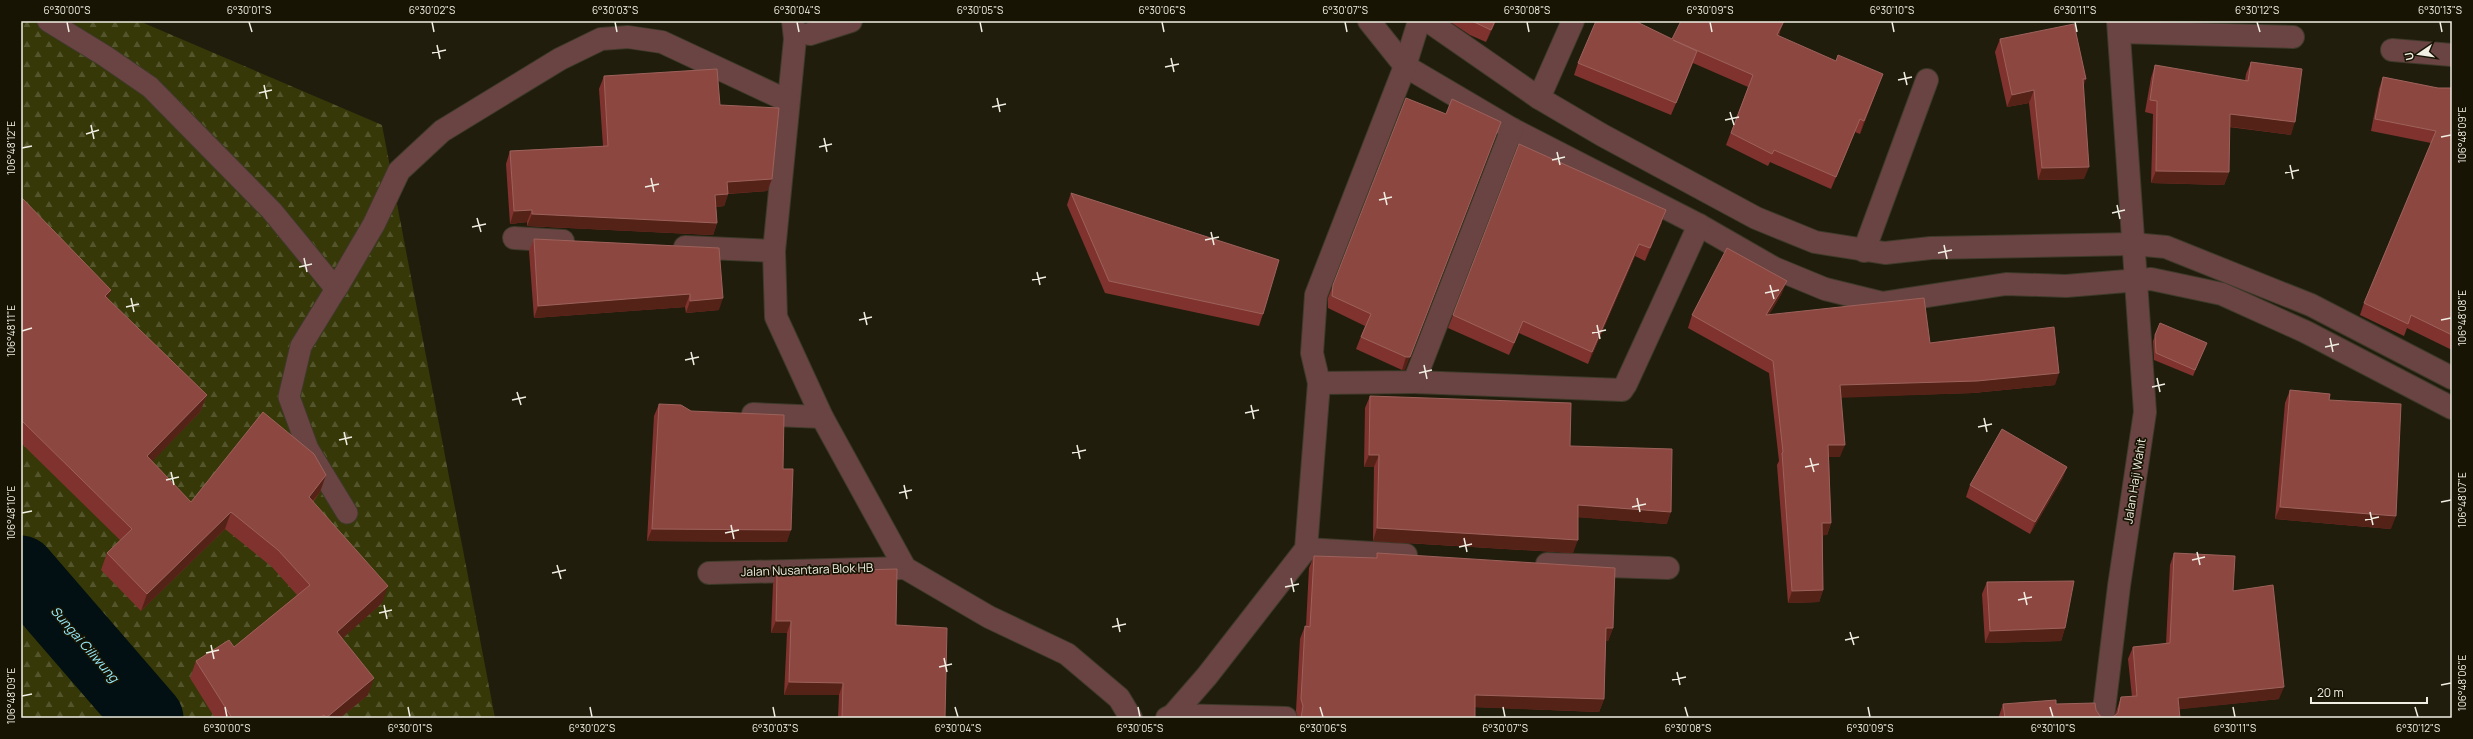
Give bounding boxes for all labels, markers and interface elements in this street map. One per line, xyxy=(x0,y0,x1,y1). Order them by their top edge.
text: 6°30'00"S xyxy=(44,3,90,17)
text: 6°30'01"S xyxy=(227,3,271,17)
text: 6°30'02"S xyxy=(409,3,455,17)
text: 6°30'03"S xyxy=(592,3,638,17)
text: 6°30'04"S xyxy=(774,3,820,17)
text: 6°30'05"S xyxy=(957,3,1003,17)
text: 6°30'06"S xyxy=(1139,3,1185,17)
text: 6°30'07"S xyxy=(1322,3,1368,17)
text: 6°30'08"S xyxy=(1504,3,1550,17)
text: 6°30'09"S xyxy=(1687,3,1733,17)
text: 6°30'10"S xyxy=(1870,3,1914,17)
text: 6°30'11"S xyxy=(2054,3,2096,17)
text: 6°30'12"S xyxy=(2235,3,2279,17)
text: 6°30'13"S xyxy=(2418,3,2462,17)
north arrow xyxy=(2399,34,2439,74)
text: U xyxy=(2401,51,2417,62)
text: 106°48'09"E xyxy=(2455,106,2469,163)
text: 106°48'12"E xyxy=(4,121,18,175)
text: 106°48'08"E xyxy=(2455,290,2469,346)
text: 106°48'11"E xyxy=(4,305,18,357)
street label: Jalan Haji Wahit xyxy=(2119,437,2150,525)
text: 106°48'07"E xyxy=(2455,472,2469,528)
text: 106°48'10"E xyxy=(4,486,18,540)
street label: Jalan Nusantara Blok HB xyxy=(740,559,873,580)
water label: Sungai Ciliwung xyxy=(47,602,124,687)
text: 106°48'06"E xyxy=(2455,654,2469,711)
text: 106°48'09"E xyxy=(4,667,18,724)
scale bar xyxy=(2311,679,2427,705)
text: 20 m xyxy=(2317,684,2344,701)
text: 6°30'00"S xyxy=(204,721,250,735)
text: 6°30'01"S xyxy=(388,721,432,735)
text: 6°30'02"S xyxy=(569,721,615,735)
text: 6°30'03"S xyxy=(752,721,798,735)
text: 6°30'04"S xyxy=(935,721,981,735)
text: 6°30'05"S xyxy=(1117,721,1163,735)
text: 6°30'06"S xyxy=(1300,721,1346,735)
text: 6°30'07"S xyxy=(1482,721,1528,735)
text: 6°30'08"S xyxy=(1665,721,1711,735)
text: 6°30'09"S xyxy=(1847,721,1893,735)
text: 6°30'10"S xyxy=(2031,721,2075,735)
text: 6°30'11"S xyxy=(2214,721,2256,735)
text: 6°30'12"S xyxy=(2396,721,2440,735)

